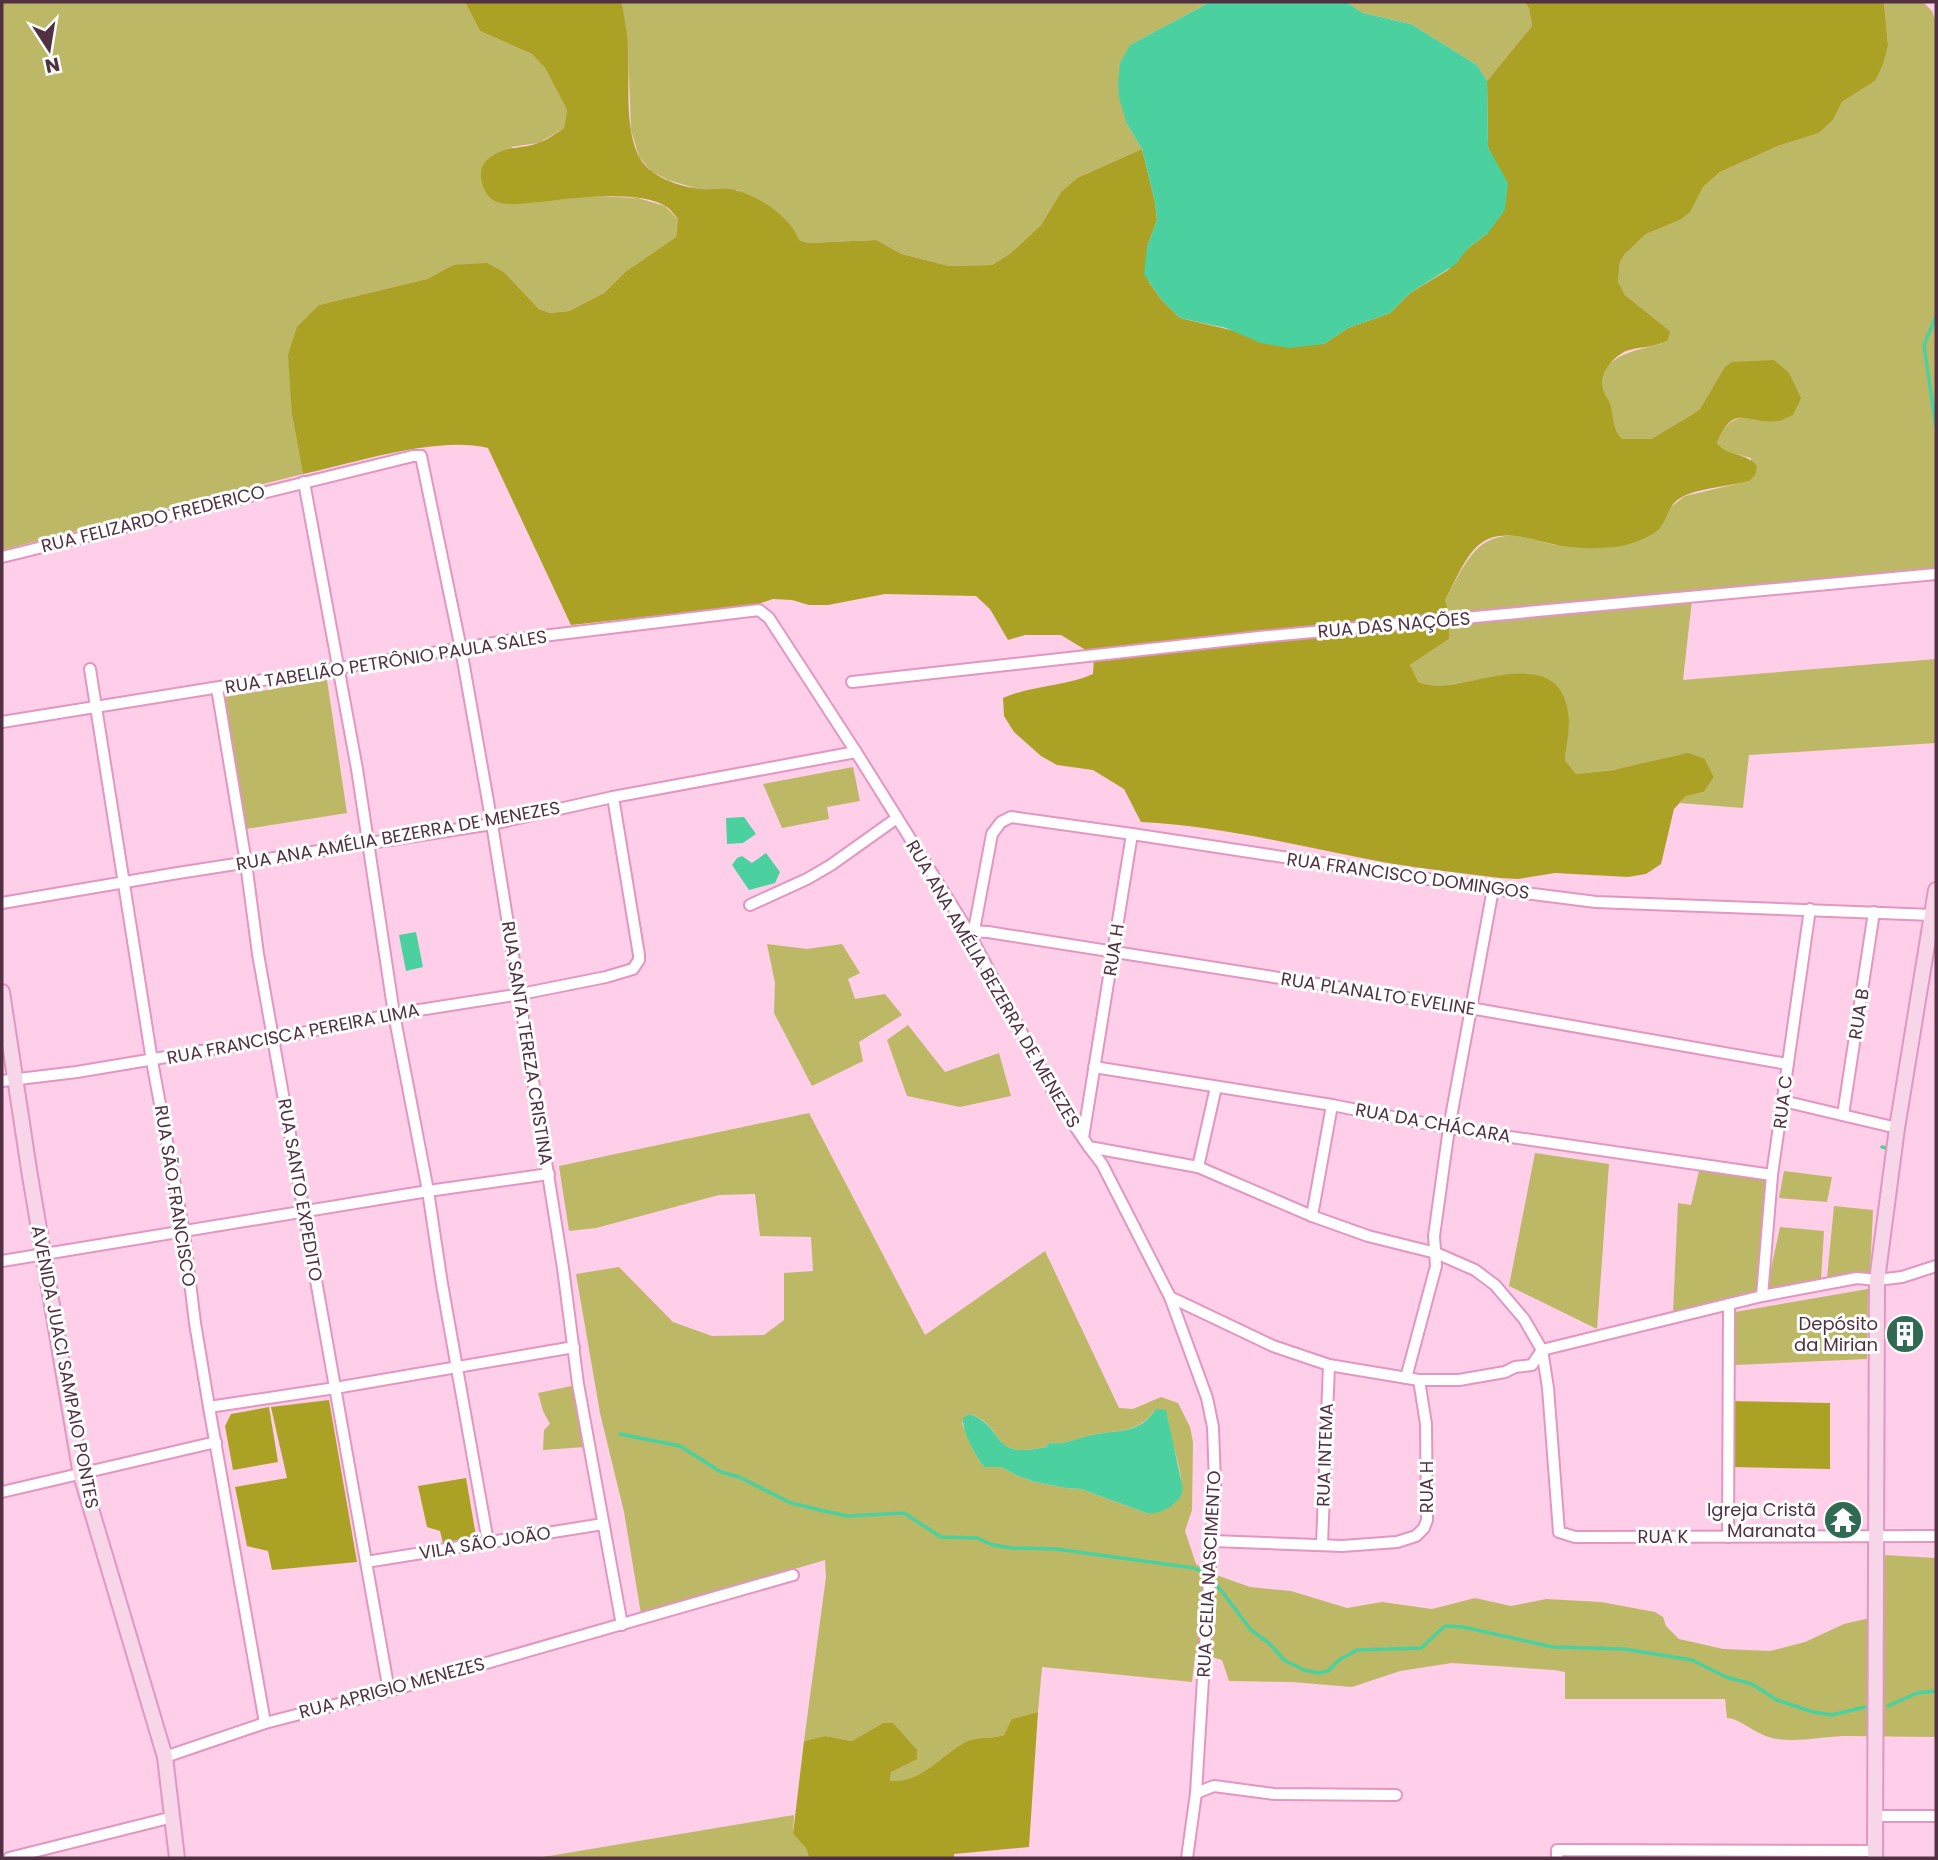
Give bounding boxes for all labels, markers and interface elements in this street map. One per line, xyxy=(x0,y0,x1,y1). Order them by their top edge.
north arrow xyxy=(14,14,84,84)
text: N xyxy=(43,50,62,80)
street label: RUA FELIZARDO FREDERICO xyxy=(38,479,267,558)
street label: RUA DAS NAÇÕES xyxy=(1317,605,1471,644)
street label: RUA TABELIÃO PETRÔNIO PAULA SALES xyxy=(223,624,549,699)
street label: RUA ANA AMÉLIA BEZERRA DE MENEZES xyxy=(234,795,562,876)
street label: RUA ANA AMÉLIA BEZERRA DE MENEZES xyxy=(900,835,1086,1132)
street label: RUA FRANCISCO DOMINGOS xyxy=(1285,846,1531,905)
street label: RUA SANTA TEREZA CRISTINA xyxy=(496,919,559,1167)
street label: RUA H xyxy=(1097,922,1130,978)
street label: RUA PLANALTO EVELINE xyxy=(1279,966,1477,1021)
street label: RUA B xyxy=(1842,987,1875,1041)
street label: RUA FRANCISCA PEREIRA LIMA xyxy=(165,997,421,1070)
street label: RUA C xyxy=(1767,1074,1798,1130)
street label: RUA SANTO EXPEDITO xyxy=(272,1097,329,1283)
street label: RUA DA CHÁCARA xyxy=(1353,1097,1513,1148)
street label: RUA SÃO FRANCISCO xyxy=(149,1103,202,1288)
street label: AVENIDA JUACI SAMPAIO PONTES xyxy=(26,1223,105,1511)
place label: Depósito da Mirian xyxy=(1794,1311,1878,1357)
building icon: Depósito da Mirian xyxy=(1884,1313,1926,1355)
street label: RUA INTEMA xyxy=(1310,1403,1339,1507)
street label: RUA H xyxy=(1414,1461,1439,1513)
street label: RUA CELIA NASCIMENTO xyxy=(1191,1470,1226,1678)
place label: Igreja Cristã Maranata xyxy=(1707,1497,1816,1543)
temple icon: Igreja Cristã Maranata xyxy=(1822,1499,1864,1541)
street label: VILA SÃO JOÃO xyxy=(417,1520,553,1565)
street label: RUA K xyxy=(1638,1524,1689,1549)
street label: RUA APRIGIO MENEZES xyxy=(296,1651,488,1724)

